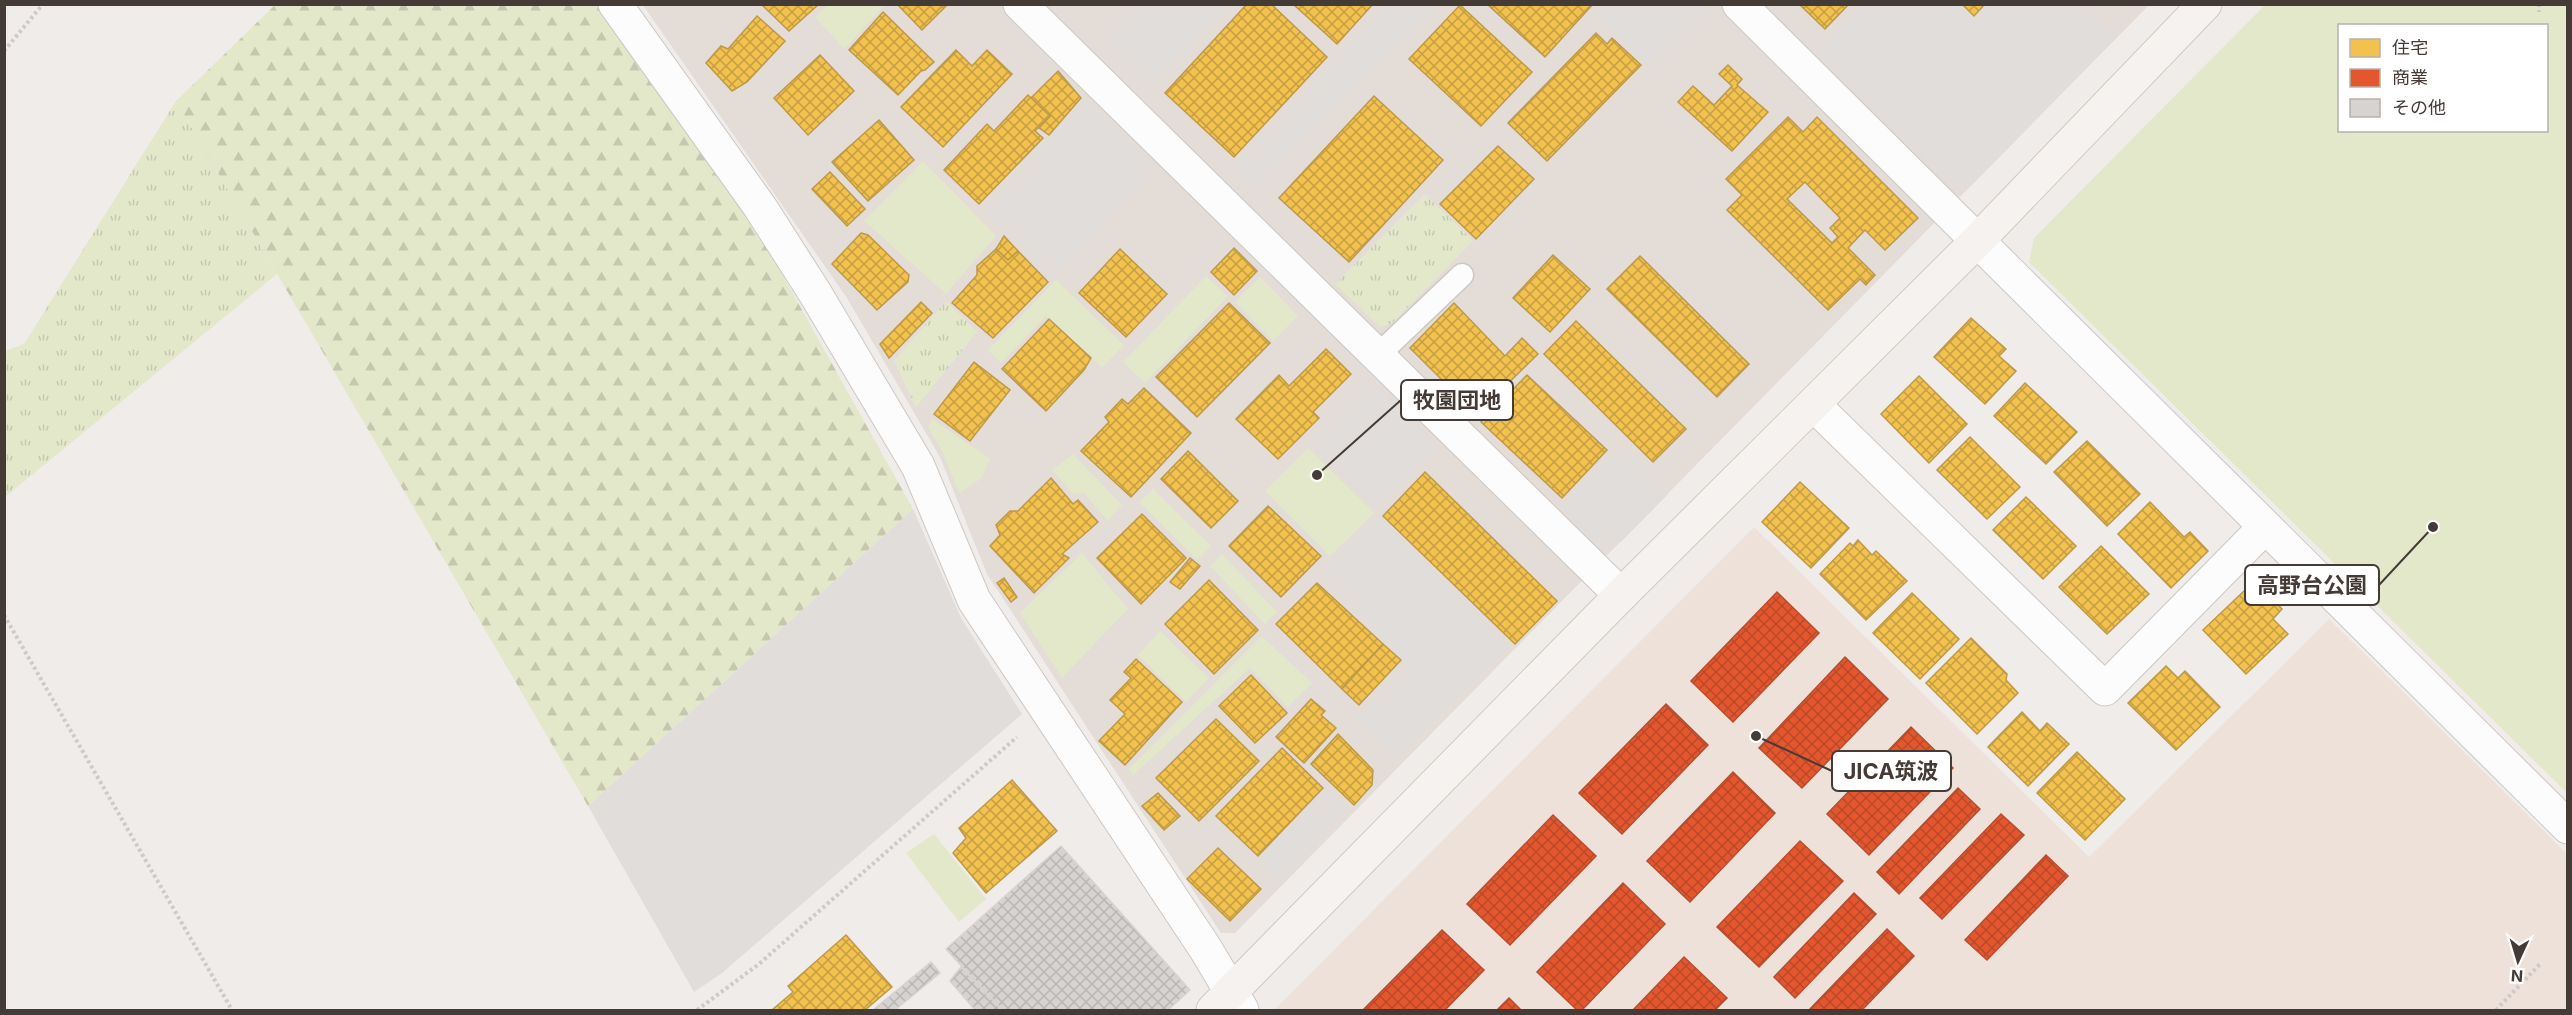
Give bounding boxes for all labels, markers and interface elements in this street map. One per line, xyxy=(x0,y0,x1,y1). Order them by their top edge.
legend xyxy=(2338,24,2548,132)
text: 住宅 xyxy=(2392,37,2428,58)
text: 商業 xyxy=(2392,67,2428,88)
text: その他 xyxy=(2392,97,2446,118)
callout: 牧園団地 xyxy=(1401,380,1513,420)
text: 牧園団地 xyxy=(1413,387,1501,413)
callout: 高野台公園 xyxy=(2245,565,2379,605)
text: 高野台公園 xyxy=(2257,572,2367,598)
callout: JICA筑波 xyxy=(1832,751,1951,791)
text: JICA筑波 xyxy=(1843,758,1939,784)
north arrow xyxy=(2488,931,2548,991)
text: N xyxy=(2510,966,2524,986)

